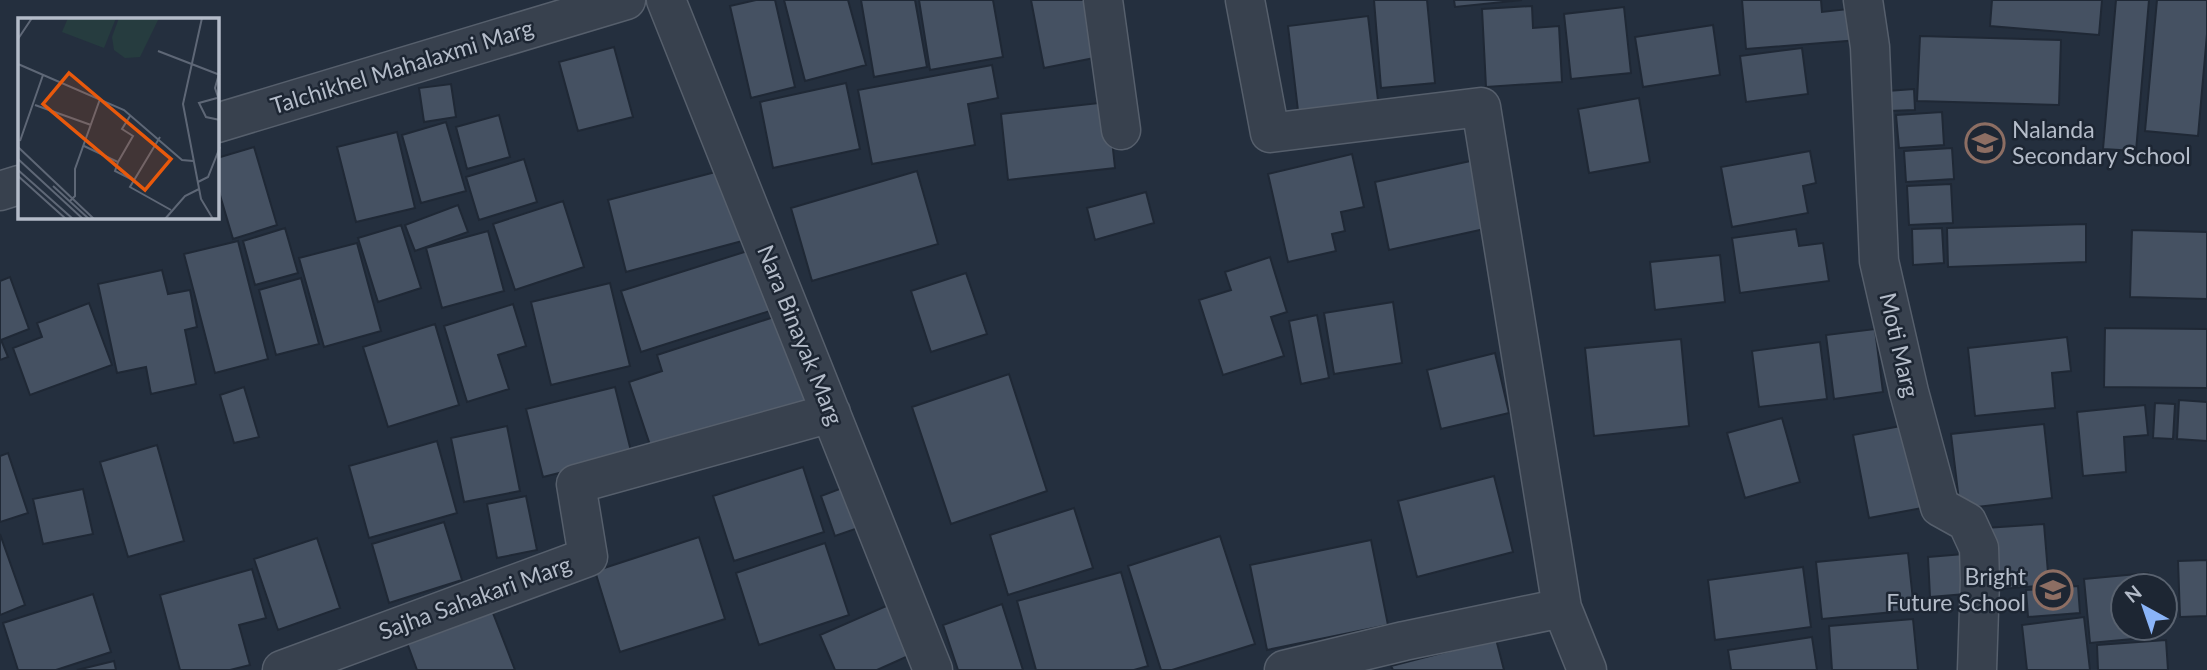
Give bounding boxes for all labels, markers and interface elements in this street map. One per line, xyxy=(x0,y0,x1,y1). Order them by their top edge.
street label: Talchikhel Mahalaxmi Marg xyxy=(267,13,536,119)
inset map xyxy=(18,18,219,219)
place label: Nalanda Secondary School xyxy=(2012,115,2191,169)
school or university icon: Nalanda Secondary School xyxy=(1964,122,2006,164)
street label: Nara Binayak Marg xyxy=(752,241,850,429)
street label: Moti Marg xyxy=(1874,290,1926,400)
street label: Sajha Sahakari Marg xyxy=(375,549,575,645)
place label: Bright Future School xyxy=(1886,562,2027,616)
school or university icon: Bright Future School xyxy=(2032,569,2074,611)
north arrow xyxy=(2109,572,2179,642)
text: N xyxy=(2120,580,2146,607)

